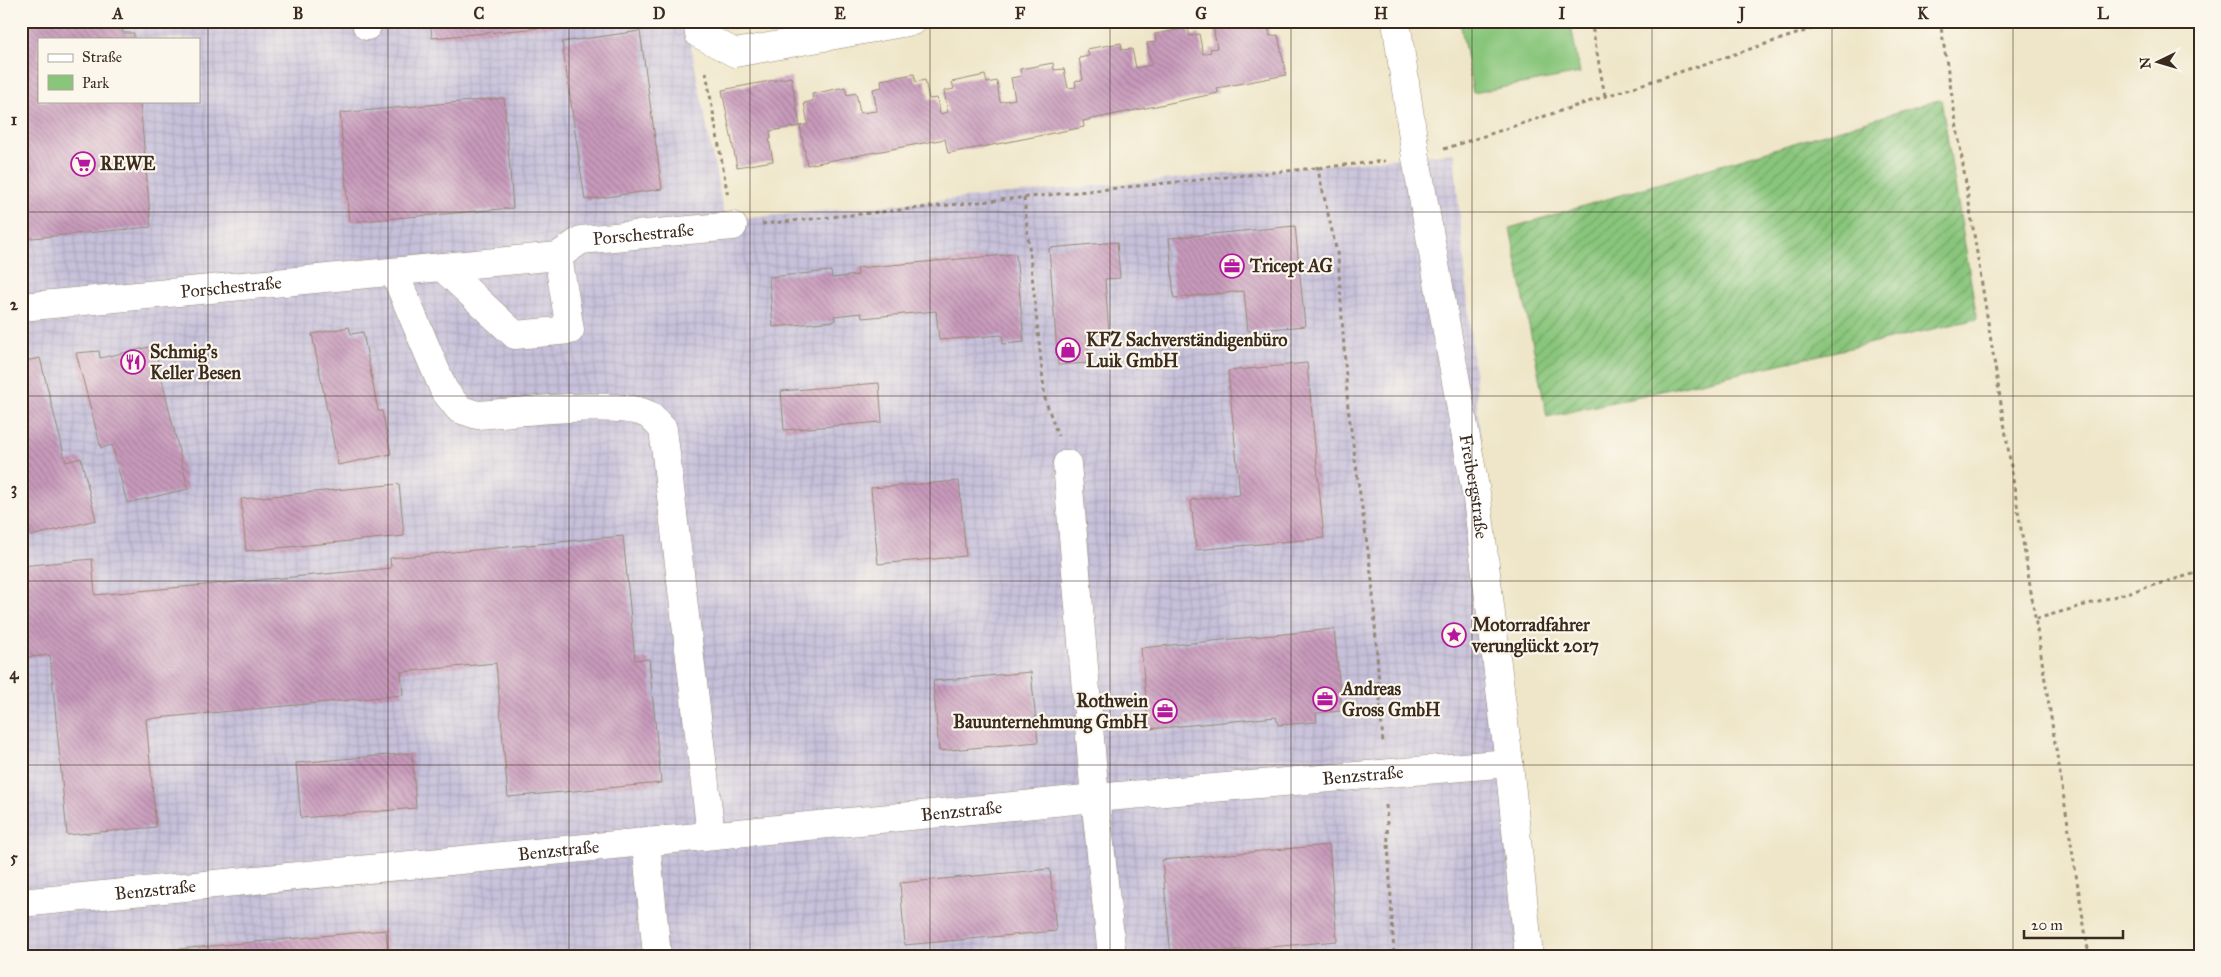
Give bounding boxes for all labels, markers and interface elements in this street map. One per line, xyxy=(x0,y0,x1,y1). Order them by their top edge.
text: A xyxy=(112,4,124,23)
text: B xyxy=(293,4,303,23)
text: C xyxy=(474,4,485,23)
text: D xyxy=(653,4,666,23)
text: E xyxy=(834,4,846,23)
text: F xyxy=(1015,4,1026,23)
text: G xyxy=(1195,4,1207,23)
text: H xyxy=(1374,4,1388,23)
text: I xyxy=(1559,4,1566,23)
text: J xyxy=(1737,4,1746,24)
text: K xyxy=(1917,4,1929,23)
text: L xyxy=(2097,4,2109,23)
legend xyxy=(38,38,200,102)
north arrow xyxy=(2134,38,2184,88)
text: Straße xyxy=(82,48,122,66)
text: N xyxy=(2137,56,2155,70)
text: Park xyxy=(82,74,109,92)
text: 1 xyxy=(11,110,18,129)
supermarket icon: REWE xyxy=(70,151,96,177)
place label: REWE xyxy=(100,153,155,175)
street label: Porschestraße xyxy=(592,219,695,250)
office icon: Tricept AG xyxy=(1219,253,1245,279)
place label: Tricept AG xyxy=(1249,255,1333,278)
street label: Porschestraße xyxy=(179,271,283,303)
text: 2 xyxy=(10,295,19,314)
place label: KFZ Sachverständigenbüro Luik GmbH xyxy=(1086,329,1288,372)
shop icon: KFZ Sachverständigenbüro Luik GmbH xyxy=(1055,337,1081,363)
place label: Schmig's Keller Besen xyxy=(150,341,241,384)
restaurant icon: Schmig's Keller Besen xyxy=(120,349,146,375)
street label: Freibergstraße xyxy=(1455,432,1493,540)
text: 3 xyxy=(11,479,17,499)
place label: Motorradfahrer verunglückt 2017 xyxy=(1471,614,1599,658)
place icon: Motorradfahrer verunglückt 2017 xyxy=(1441,622,1467,648)
text: 4 xyxy=(10,664,20,684)
place label: Andreas Gross GmbH xyxy=(1341,678,1441,721)
office icon: Andreas Gross GmbH xyxy=(1312,686,1338,712)
place label: Rothwein Bauunternehmung GmbH xyxy=(953,690,1148,734)
office icon: Rothwein Bauunternehmung GmbH xyxy=(1152,698,1178,724)
street label: Benzstraße xyxy=(1321,761,1405,790)
street label: Benzstraße xyxy=(920,796,1003,826)
street label: Benzstraße xyxy=(517,836,600,865)
text: 5 xyxy=(10,848,18,867)
street label: Benzstraße xyxy=(114,875,197,905)
scale bar xyxy=(2024,907,2122,939)
text: 20 m xyxy=(2031,916,2063,934)

